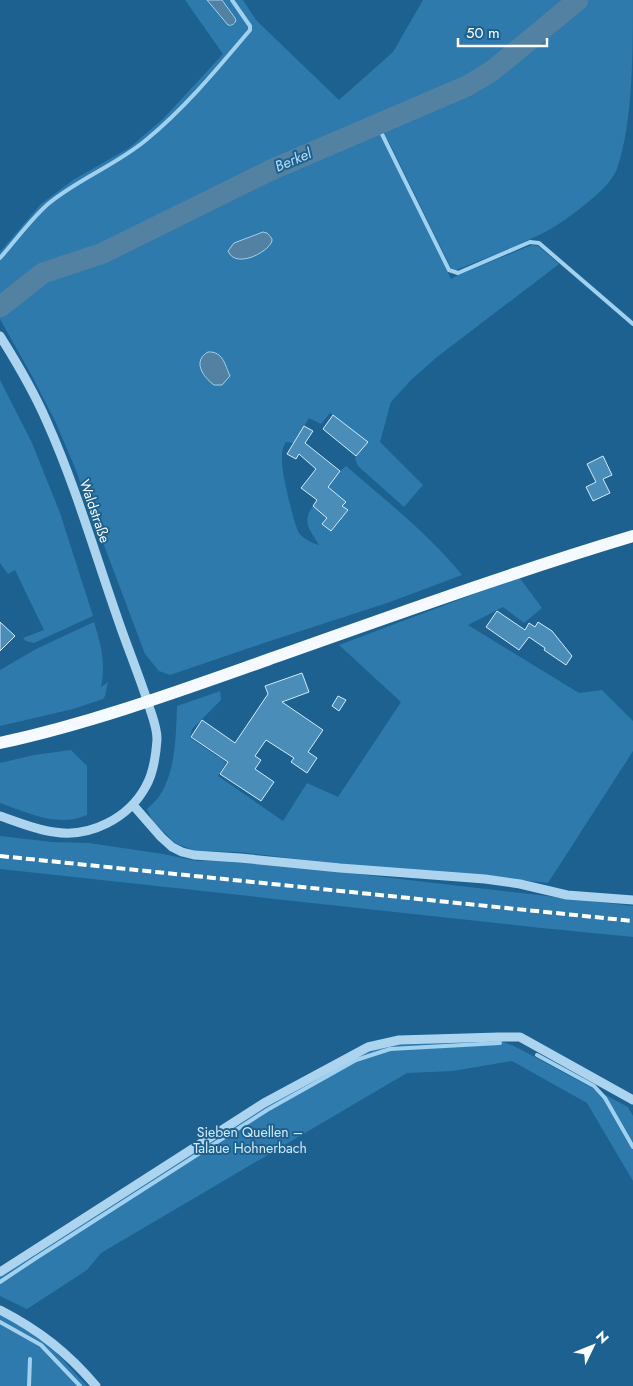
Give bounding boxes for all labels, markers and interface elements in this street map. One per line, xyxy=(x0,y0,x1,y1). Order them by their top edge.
scale bar xyxy=(458,15,547,47)
text: 50 m xyxy=(466,22,500,44)
water label: Berkel xyxy=(271,142,315,177)
street label: Waldstraße xyxy=(75,477,115,545)
park label: Sieben Quellen – Talaue Hohnerbach xyxy=(193,1122,307,1158)
north arrow xyxy=(568,1321,618,1371)
text: N xyxy=(591,1326,614,1348)

